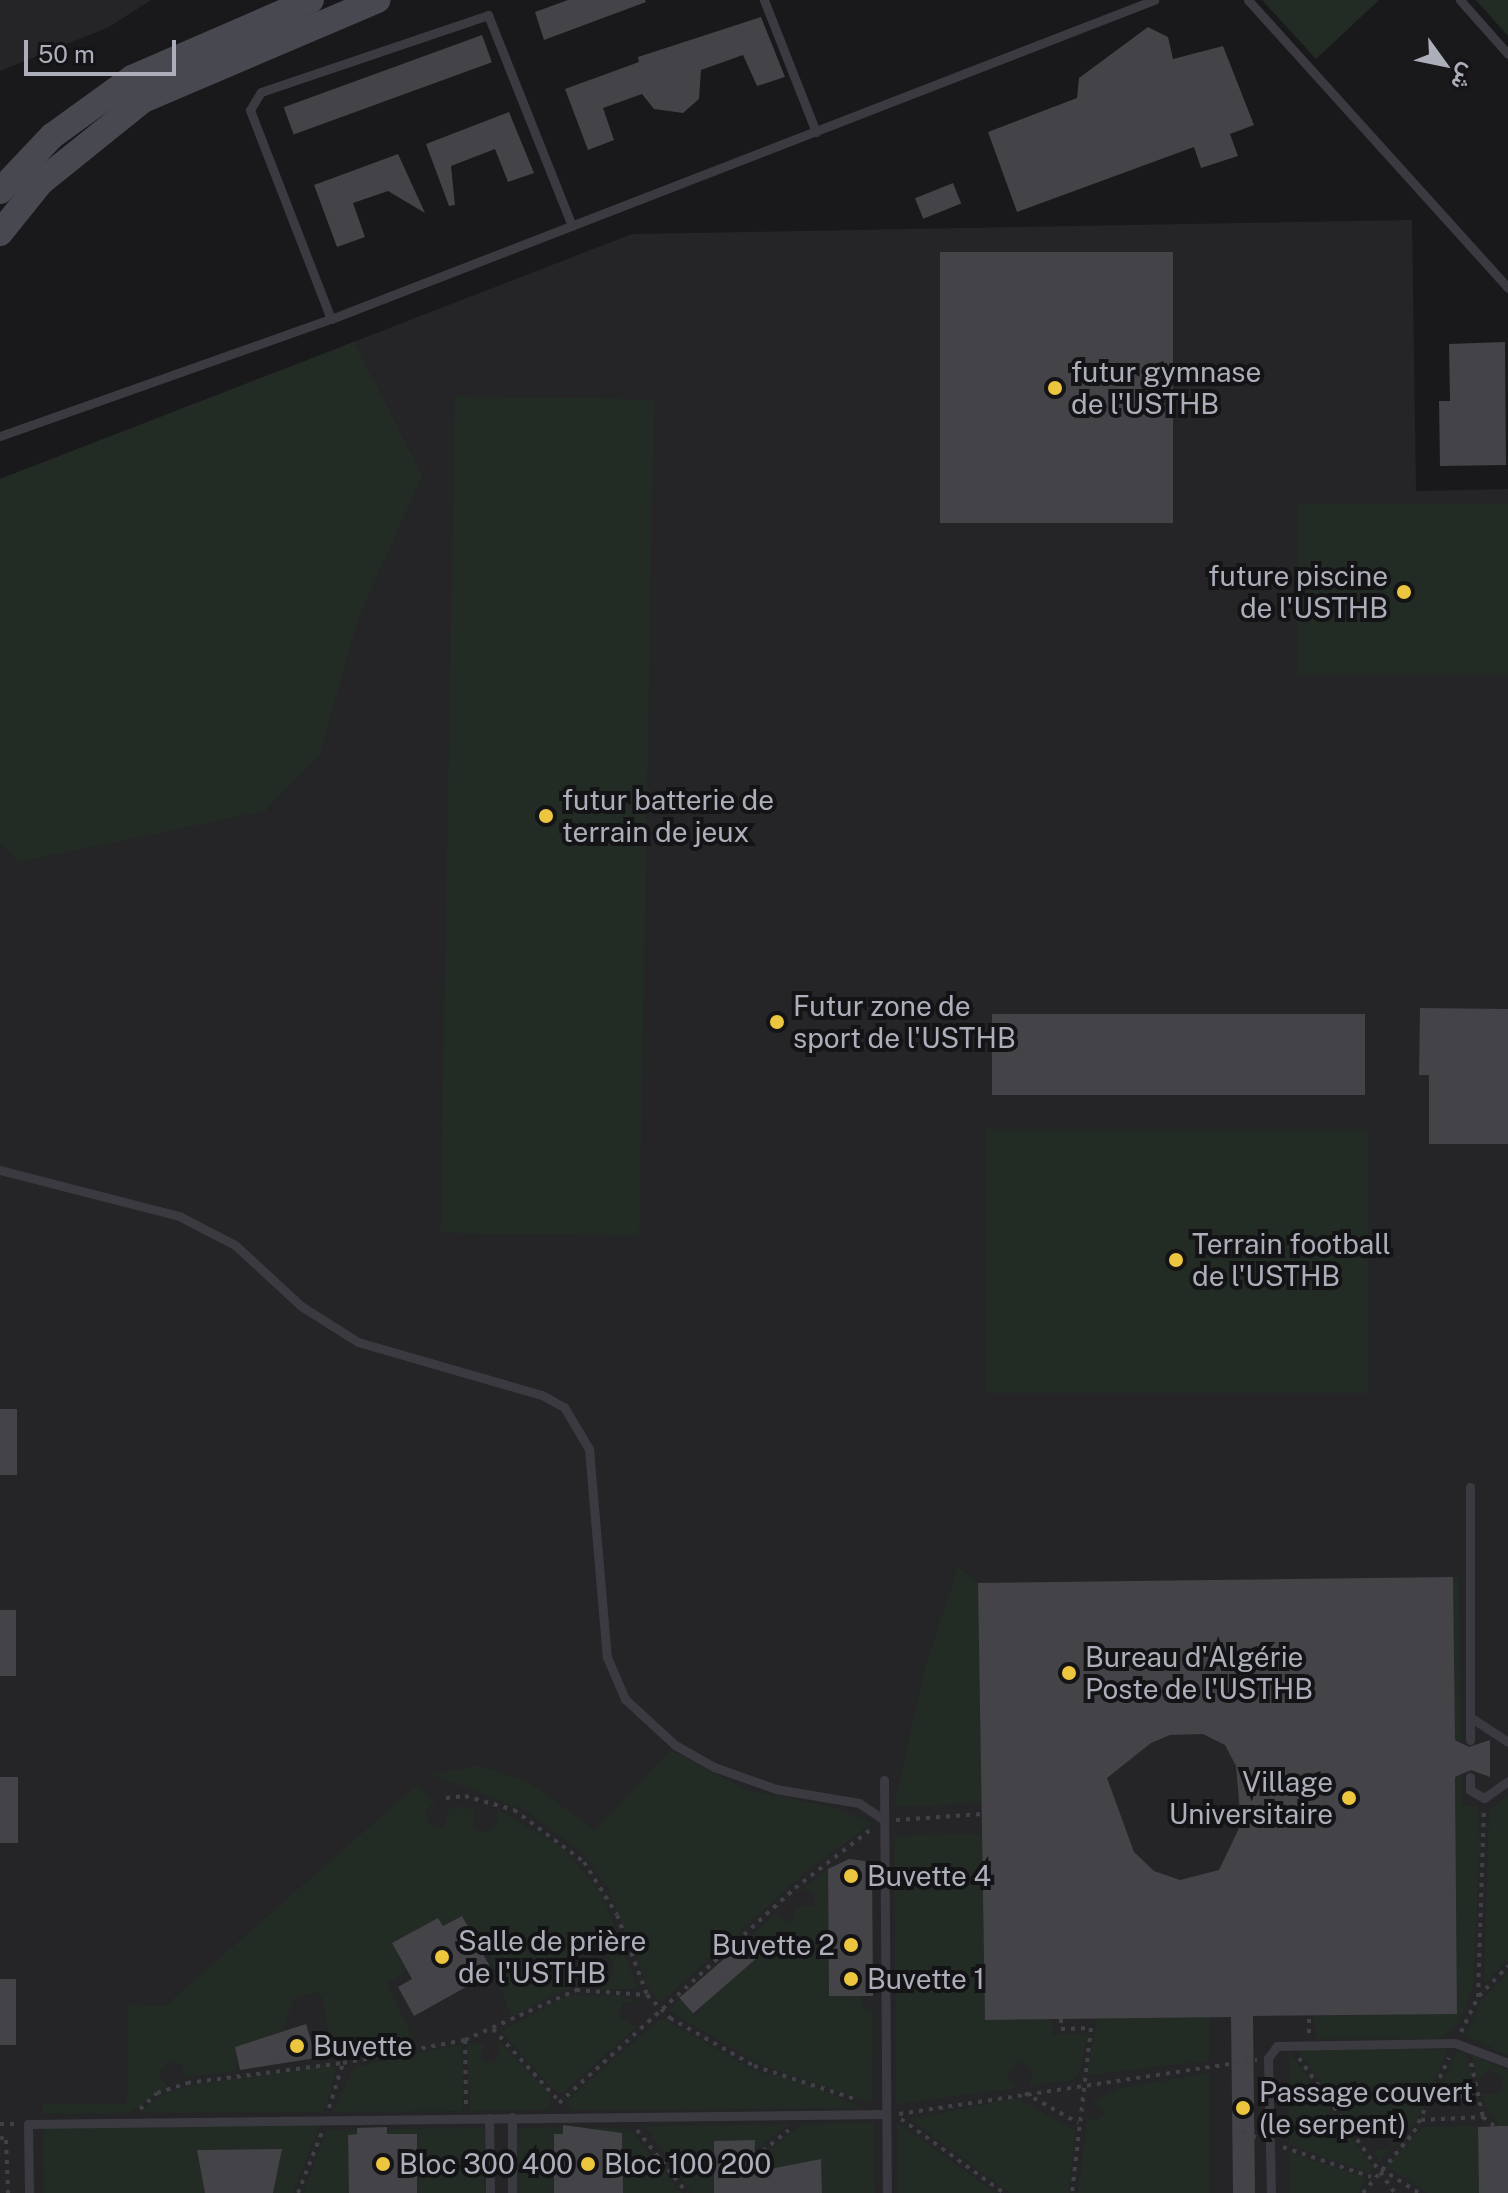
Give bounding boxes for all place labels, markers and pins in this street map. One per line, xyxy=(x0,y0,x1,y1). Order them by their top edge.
place label: futur gymnase de l'USTHB xyxy=(1071,355,1261,421)
marker: futur gymnase de l'USTHB xyxy=(1046,379,1064,397)
place label: future piscine de l'USTHB xyxy=(1208,559,1388,625)
marker: future piscine de l'USTHB xyxy=(1395,583,1413,601)
place label: futur batterie de terrain de jeux xyxy=(562,783,775,849)
marker: futur batterie de terrain de jeux xyxy=(537,807,555,825)
place label: Futur zone de sport de l'USTHB xyxy=(793,989,1016,1055)
marker: Futur zone de sport de l'USTHB xyxy=(768,1013,786,1031)
place label: Terrain football de l'USTHB xyxy=(1192,1227,1391,1293)
marker: Terrain football de l'USTHB xyxy=(1167,1251,1185,1269)
place label: Bureau d'Algérie Poste de l'USTHB xyxy=(1085,1640,1314,1706)
marker: Bureau d'Algérie Poste de l'USTHB xyxy=(1060,1664,1078,1682)
place label: Village Universitaire xyxy=(1169,1765,1333,1831)
marker: Village Universitaire xyxy=(1340,1789,1358,1807)
place label: Buvette 4 xyxy=(867,1859,991,1893)
marker: Buvette 4 xyxy=(842,1867,860,1885)
place label: Salle de prière de l'USTHB xyxy=(458,1924,647,1990)
place label: Buvette 2 xyxy=(712,1928,835,1962)
marker: Buvette 2 xyxy=(842,1936,860,1954)
marker: Salle de prière de l'USTHB xyxy=(433,1948,451,1966)
place label: Buvette 1 xyxy=(867,1962,985,1996)
marker: Buvette 1 xyxy=(842,1970,860,1988)
place label: Buvette xyxy=(313,2029,413,2063)
marker: Buvette xyxy=(288,2037,306,2055)
place label: Passage couvert (le serpent) xyxy=(1259,2075,1474,2141)
marker: Passage couvert (le serpent) xyxy=(1234,2099,1252,2117)
place label: Bloc 300 400 xyxy=(399,2147,573,2181)
place label: Bloc 100 200 xyxy=(604,2147,771,2181)
marker: Bloc 300 400 xyxy=(374,2155,392,2173)
marker: Bloc 100 200 xyxy=(579,2155,597,2173)

